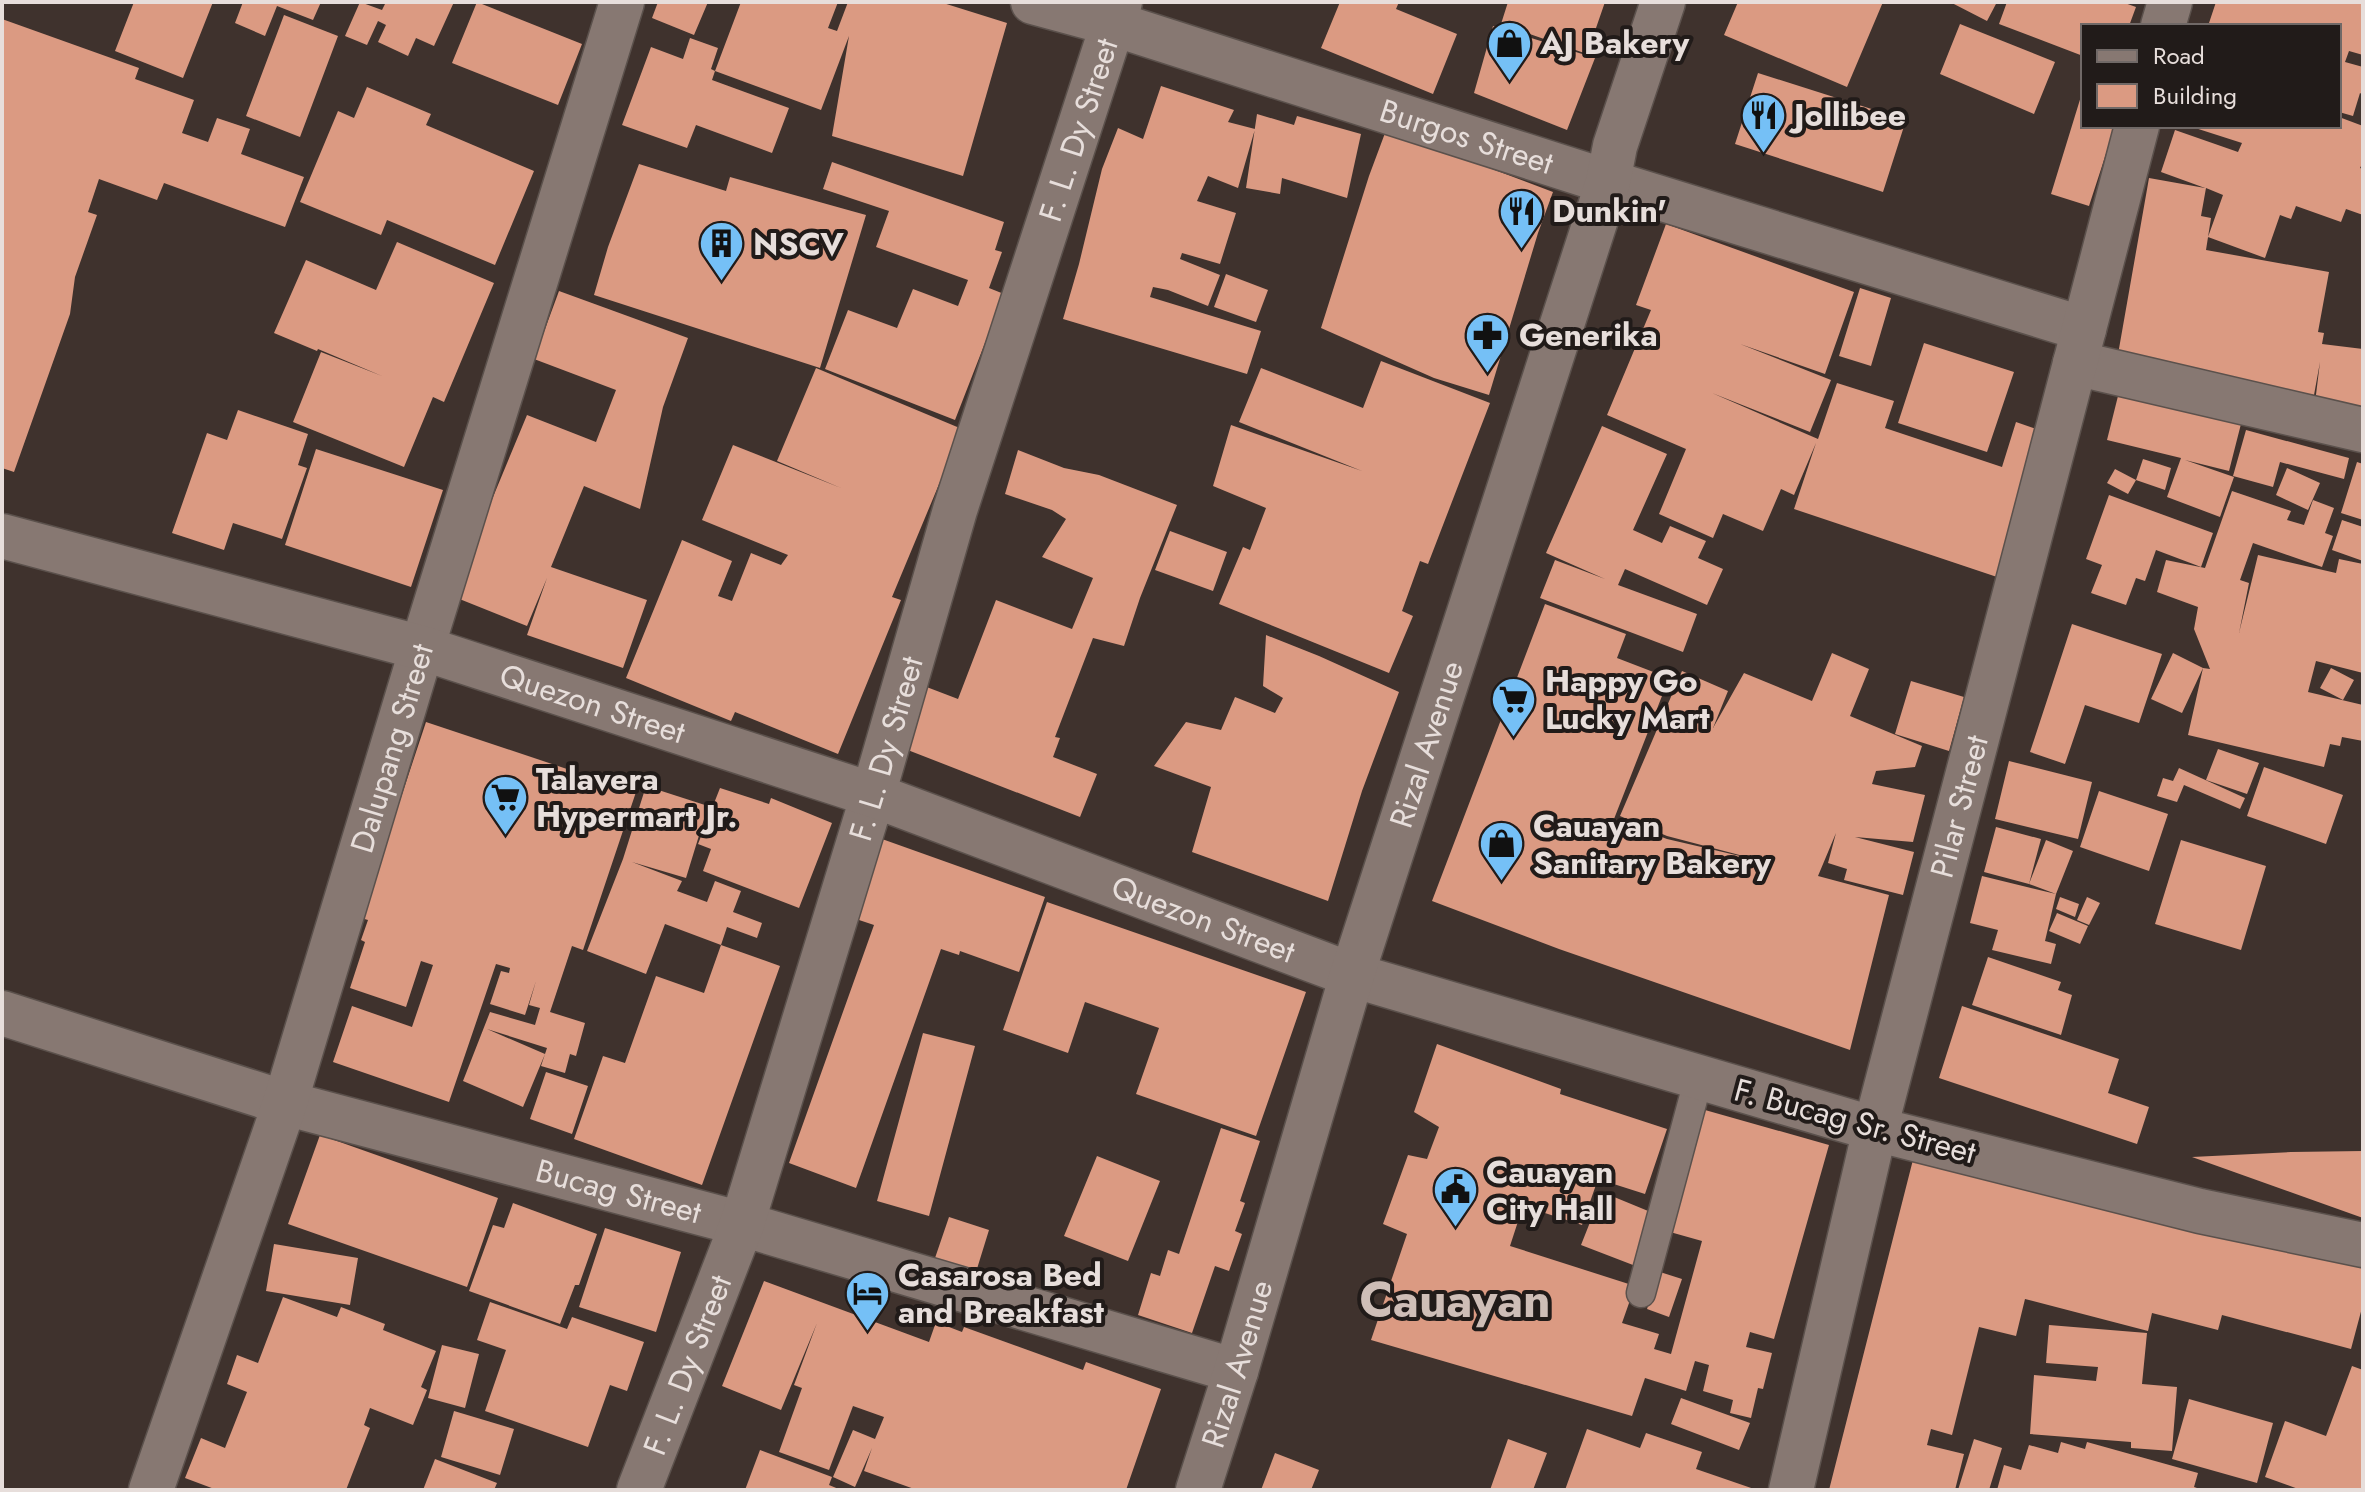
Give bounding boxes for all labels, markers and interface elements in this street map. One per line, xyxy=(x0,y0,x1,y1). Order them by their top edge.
shop icon: AJ Bakery xyxy=(1485,19,1533,82)
place label: AJ Bakery xyxy=(1539,20,1690,66)
legend xyxy=(2081,24,2341,128)
street label: F. L. Dy Street xyxy=(1027,32,1130,227)
text: Road xyxy=(2153,38,2205,73)
text: Building xyxy=(2153,78,2237,113)
street label: Burgos Street xyxy=(1374,87,1559,186)
restaurant icon: Jollibee xyxy=(1739,91,1787,154)
place label: Jollibee xyxy=(1788,92,1906,138)
restaurant icon: Dunkin' xyxy=(1497,187,1545,250)
place label: Dunkin' xyxy=(1552,188,1667,234)
building icon: NSCV xyxy=(698,220,746,283)
place label: NSCV xyxy=(753,221,844,267)
pharmacy icon: Generika xyxy=(1464,311,1512,374)
place label: Generika xyxy=(1519,312,1658,358)
street label: Dalupang Street xyxy=(339,638,445,858)
street label: F. L. Dy Street xyxy=(837,651,935,846)
street label: Quezon Street xyxy=(494,652,692,755)
street label: Rizal Avenue xyxy=(1378,655,1475,834)
place label: Happy Go Lucky Mart xyxy=(1545,658,1711,741)
supermarket icon: Happy Go Lucky Mart xyxy=(1490,675,1538,738)
street label: Pilar Street xyxy=(1919,730,2000,883)
place label: Talavera Hypermart Jr. xyxy=(536,756,738,839)
supermarket icon: Talavera Hypermart Jr. xyxy=(481,773,529,836)
place label: Cauayan Sanitary Bakery xyxy=(1533,803,1771,886)
shop icon: Cauayan Sanitary Bakery xyxy=(1478,820,1526,883)
street label: Quezon Street xyxy=(1105,864,1302,975)
street label: F. Bucag Sr. Street xyxy=(1729,1067,1981,1175)
street label: Bucag Street xyxy=(531,1147,707,1235)
place label: Cauayan City Hall xyxy=(1486,1149,1614,1232)
public building icon: Cauayan City Hall xyxy=(1431,1166,1479,1229)
place label: Casarosa Bed and Breakfast xyxy=(898,1252,1105,1335)
district label: Cauayan xyxy=(1359,1266,1551,1335)
street label: F. L. Dy Street xyxy=(632,1268,743,1462)
hotel icon: Casarosa Bed and Breakfast xyxy=(843,1269,891,1332)
street label: Rizal Avenue xyxy=(1190,1275,1284,1454)

